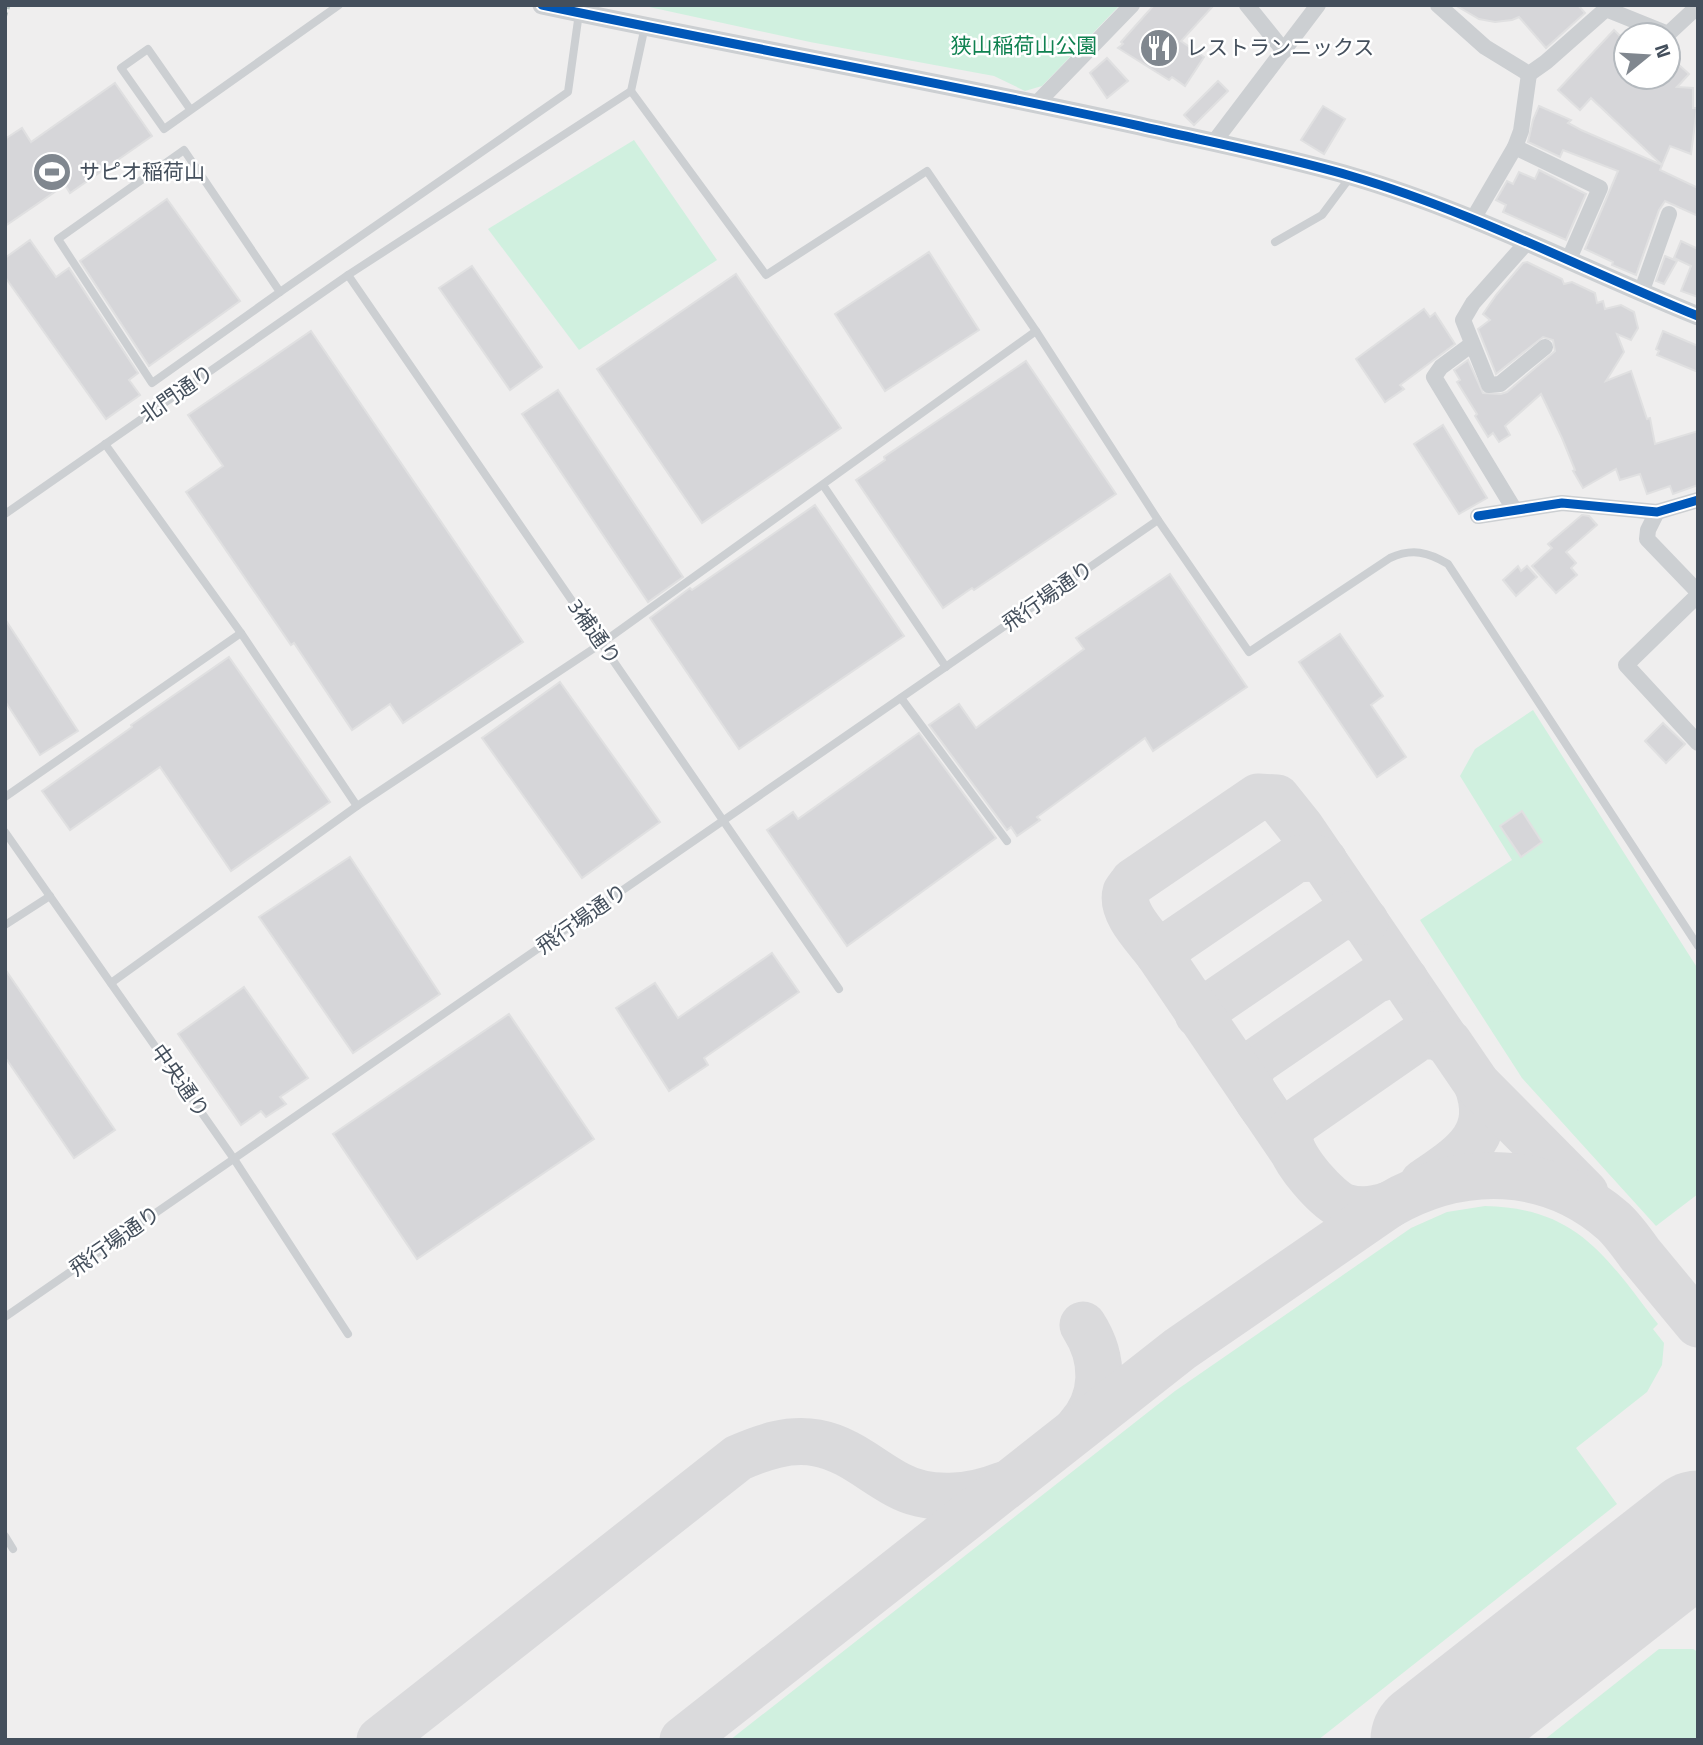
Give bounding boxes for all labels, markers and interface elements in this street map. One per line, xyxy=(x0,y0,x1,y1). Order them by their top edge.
north arrow xyxy=(1612,21,1682,91)
restaurant icon: レストランニックス xyxy=(1138,27,1180,69)
park label: 狭山稲荷山公園 xyxy=(951,29,1098,61)
place label: レストランニックス xyxy=(1186,31,1374,63)
text: N xyxy=(1648,40,1679,61)
sports icon: サピオ稲荷山 xyxy=(31,151,73,193)
place label: サピオ稲荷山 xyxy=(79,155,205,187)
street label: 北門通り xyxy=(133,356,220,430)
street label: 飛行場通り xyxy=(995,552,1100,638)
street label: 3補通り xyxy=(560,592,629,671)
street label: 飛行場通り xyxy=(529,875,634,961)
street label: 中央通り xyxy=(144,1037,218,1124)
street label: 飛行場通り xyxy=(62,1197,167,1283)

